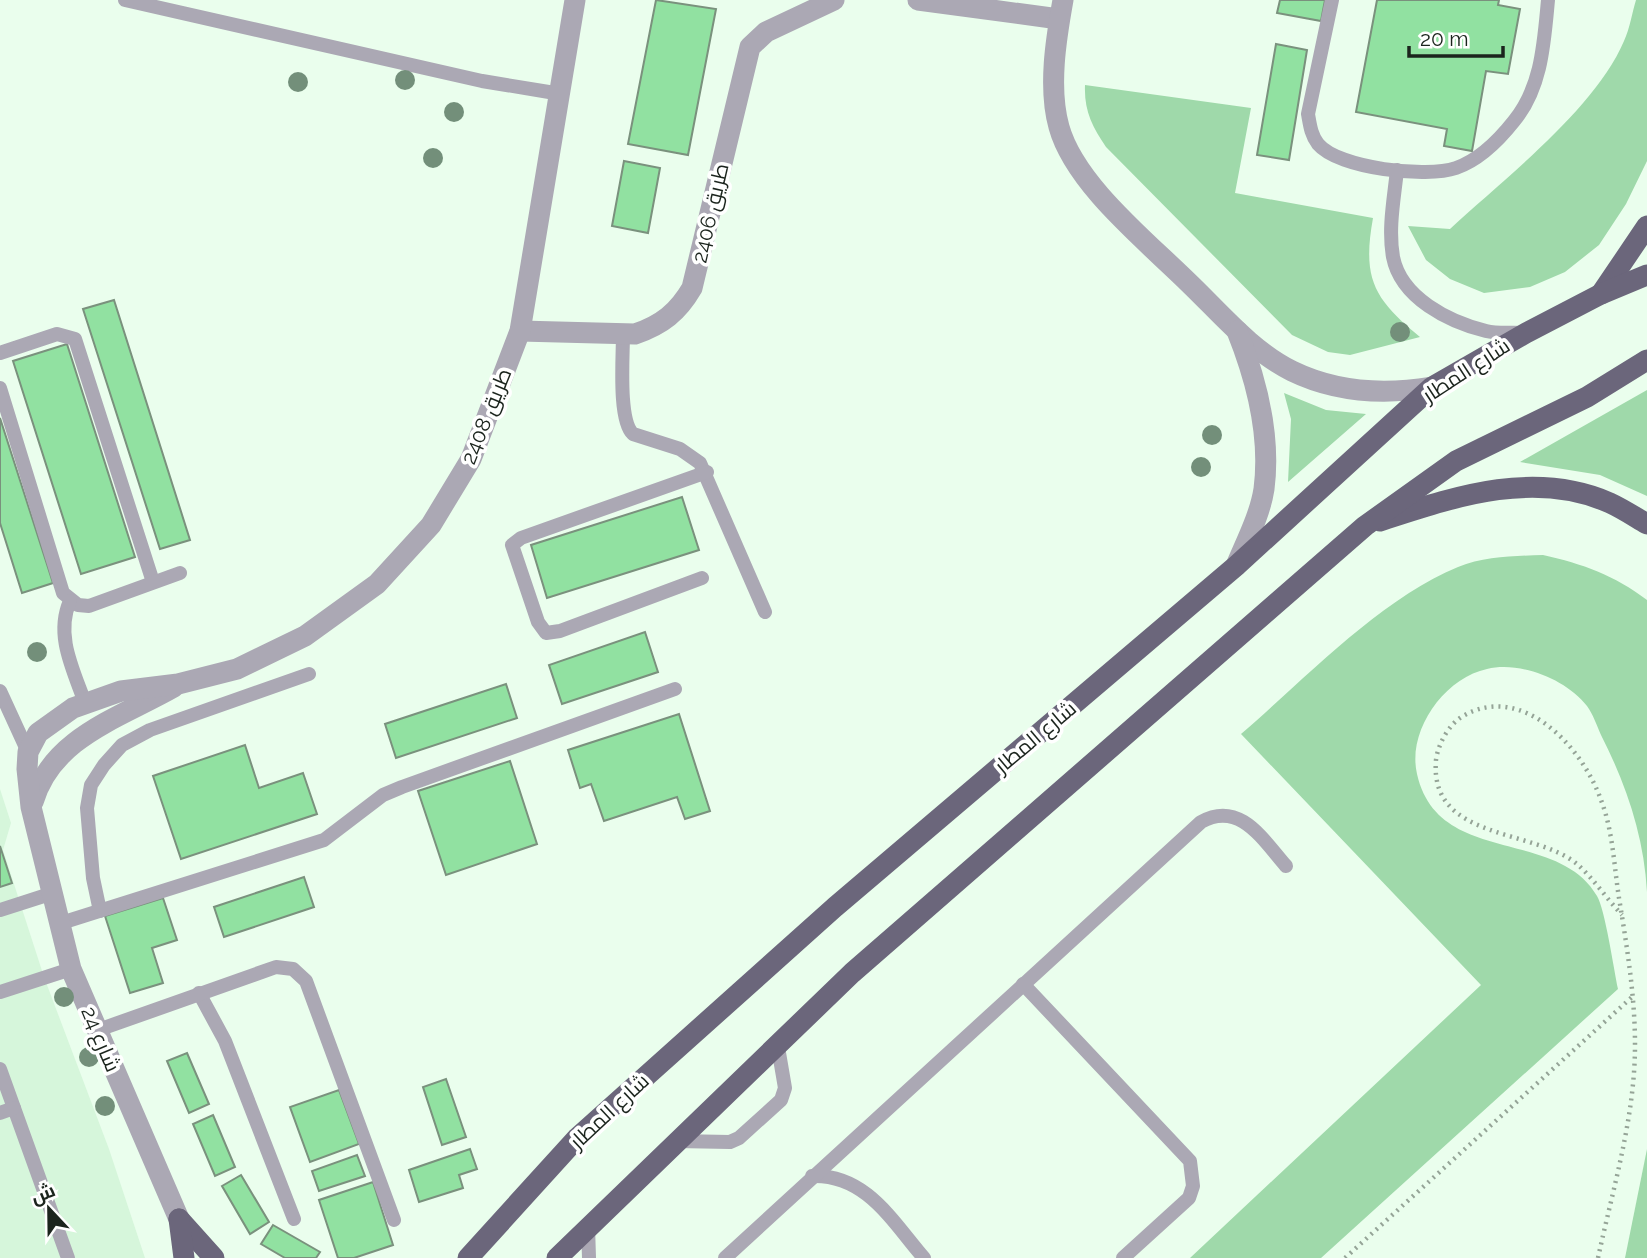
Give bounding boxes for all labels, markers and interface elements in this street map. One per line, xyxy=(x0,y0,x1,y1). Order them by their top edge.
scale bar xyxy=(1409,14,1504,58)
text: 20 m xyxy=(1420,26,1468,51)
street label: طريق 2406 xyxy=(686,161,735,265)
street label: شارع المطار xyxy=(1417,333,1515,410)
street label: طريق 2408 xyxy=(455,364,517,468)
street label: شارع المطار xyxy=(988,696,1082,781)
street label: شارع 24 xyxy=(74,1003,126,1076)
street label: شارع المطار xyxy=(564,1068,655,1156)
north arrow xyxy=(14,1174,84,1244)
text: ش xyxy=(27,1178,58,1209)

